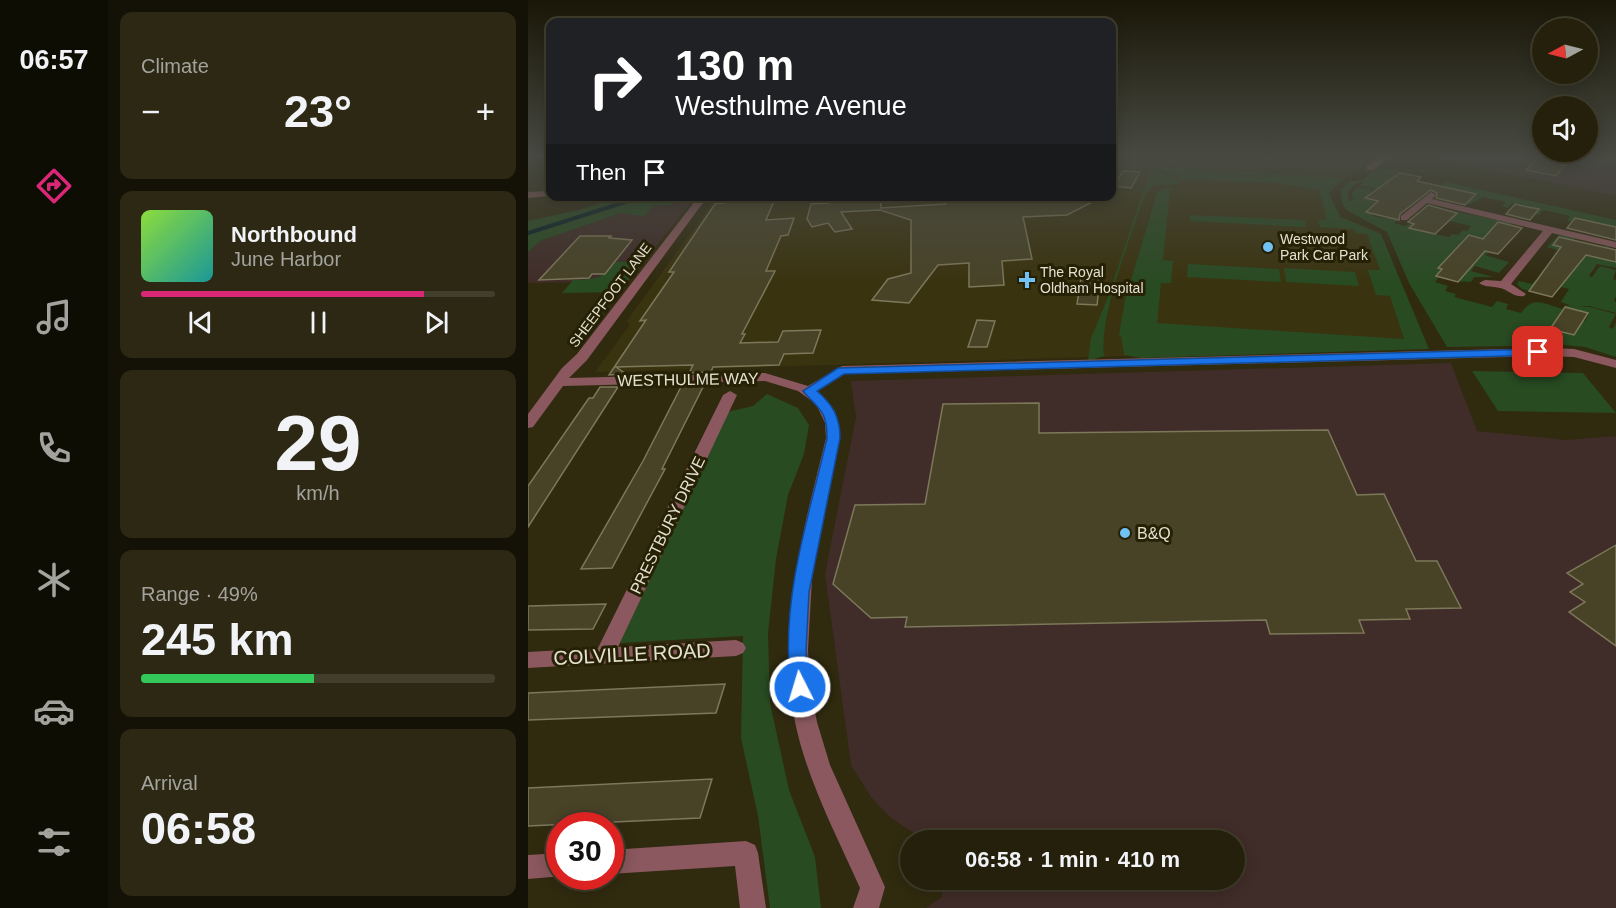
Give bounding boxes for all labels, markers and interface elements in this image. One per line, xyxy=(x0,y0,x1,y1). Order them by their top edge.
north arrow xyxy=(1532,18,1598,84)
map controls xyxy=(1532,18,1598,162)
icon: right xyxy=(576,42,654,120)
text: 130 m xyxy=(675,42,794,89)
text: 06:57 xyxy=(19,45,89,75)
text: Climate xyxy=(141,55,209,77)
text: 23° xyxy=(284,86,352,137)
text: Westhulme Avenue xyxy=(675,91,907,121)
text: − xyxy=(141,93,160,130)
text: + xyxy=(476,93,495,130)
button: sound xyxy=(1532,96,1598,162)
icon: arrive xyxy=(638,156,671,189)
text: Then xyxy=(576,160,626,185)
icon: directions xyxy=(33,165,75,207)
text: Northbound xyxy=(231,222,357,247)
place label: Westwood Park Car Park xyxy=(1280,231,1369,263)
street label: SHEEPFOOT LANE xyxy=(566,240,654,350)
marker: Westwood Park Car Park xyxy=(1261,240,1275,254)
text: June Harbor xyxy=(231,248,341,270)
place label: The Royal Oldham Hospital xyxy=(1040,264,1144,296)
marker: The Royal Oldham Hospital xyxy=(1018,271,1036,289)
icon: music xyxy=(33,296,75,338)
icon: previous xyxy=(184,306,217,339)
icon: pause xyxy=(302,306,335,339)
icon: next xyxy=(420,306,453,339)
pin xyxy=(1512,326,1563,377)
icon: arrive xyxy=(1521,335,1554,368)
street label: WESTHULME WAY xyxy=(617,370,759,389)
text: 29 xyxy=(275,399,361,487)
icon: phone xyxy=(33,427,75,469)
street label: PRESTBURY DRIVE xyxy=(627,454,708,597)
text: km/h xyxy=(296,482,340,504)
place label: B&Q xyxy=(1137,525,1171,542)
marker: B&Q xyxy=(1118,526,1132,540)
icon: climate xyxy=(33,559,75,601)
text: Range · 49% xyxy=(141,583,258,605)
text: 245 km xyxy=(141,614,294,665)
street label: COLVILLE ROAD xyxy=(553,639,711,669)
position arrow xyxy=(768,655,832,719)
icon: car xyxy=(33,690,75,732)
text: Arrival xyxy=(141,772,198,794)
text: 06:58 xyxy=(141,803,256,854)
speed limit sign: 30 xyxy=(546,812,624,890)
icon: filters xyxy=(33,821,75,863)
text: 06:58 · 1 min · 410 m xyxy=(965,847,1180,872)

